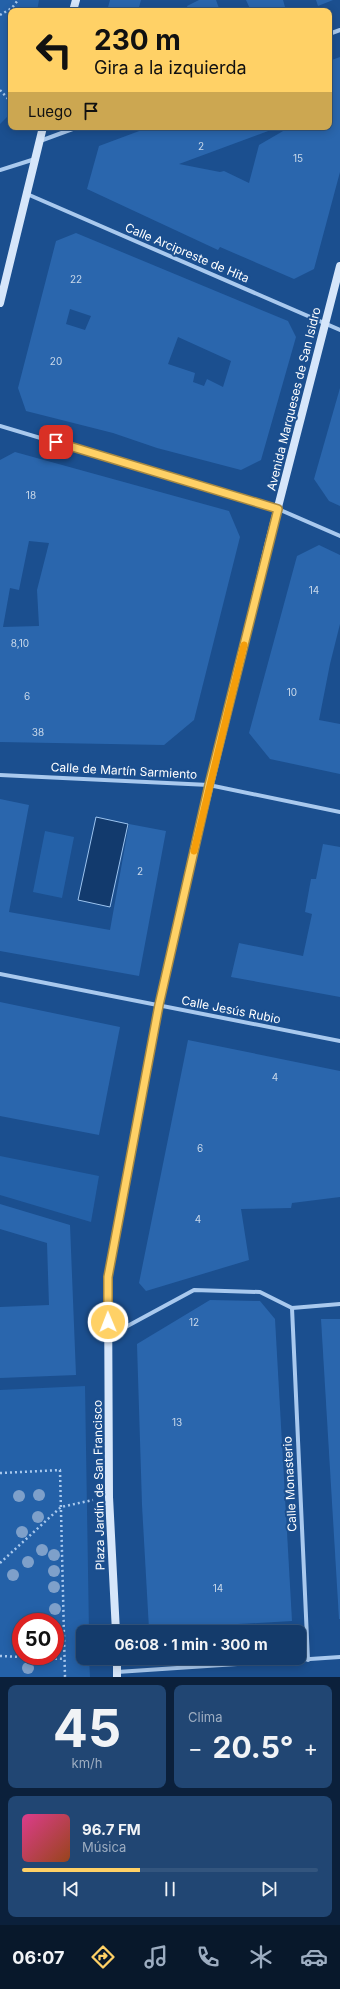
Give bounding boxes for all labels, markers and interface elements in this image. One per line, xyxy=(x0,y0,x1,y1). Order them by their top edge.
text: 230 m xyxy=(94,23,181,57)
icon: left xyxy=(28,24,80,76)
text: Gira a la izquierda xyxy=(94,57,247,78)
icon: arrive xyxy=(80,100,102,122)
text: Luego xyxy=(28,102,72,121)
house number: 2 xyxy=(198,140,204,152)
house number: 15 xyxy=(293,152,303,164)
street label: Calle Arcipreste de Hita xyxy=(123,220,252,286)
house number: 22 xyxy=(70,273,82,285)
street label: Avenida Marqueses de San Isidro xyxy=(263,305,324,492)
house number: 20 xyxy=(50,355,62,367)
pin xyxy=(39,425,73,459)
icon: arrive xyxy=(45,431,67,453)
house number: 18 xyxy=(26,489,36,501)
house number: 14 xyxy=(309,584,319,596)
house number: 8,10 xyxy=(11,637,29,649)
house number: 10 xyxy=(287,686,297,698)
house number: 6 xyxy=(24,690,30,702)
house number: 38 xyxy=(32,726,44,738)
street label: Calle de Martín Sarmiento xyxy=(50,759,198,782)
house number: 2 xyxy=(137,865,143,877)
street label: Calle Jesús Rubio xyxy=(180,993,282,1027)
house number: 4 xyxy=(272,1071,278,1083)
house number: 6 xyxy=(197,1142,203,1154)
house number: 4 xyxy=(195,1213,201,1225)
position arrow xyxy=(87,1301,129,1343)
house number: 12 xyxy=(189,1316,199,1328)
street label: Plaza Jardín de San Francisco xyxy=(90,1400,107,1570)
house number: 13 xyxy=(172,1416,182,1428)
street label: Calle Monasterio xyxy=(280,1436,299,1532)
house number: 14 xyxy=(213,1582,223,1594)
speed limit sign: 50 xyxy=(12,1613,64,1665)
text: 06:08 · 1 min · 300 m xyxy=(114,1635,268,1654)
text: 45 xyxy=(53,1697,121,1760)
text: Clima xyxy=(188,1709,222,1725)
text: 20.5° xyxy=(213,1729,293,1765)
text: − xyxy=(188,1735,203,1761)
text: + xyxy=(303,1735,318,1761)
text: km/h xyxy=(72,1755,102,1771)
text: 96.7 FM xyxy=(82,1820,141,1839)
text: Música xyxy=(82,1839,126,1855)
icon: previous xyxy=(60,1878,82,1900)
icon: pause xyxy=(159,1878,181,1900)
icon: next xyxy=(258,1878,280,1900)
icon: directions xyxy=(89,1943,117,1971)
icon: music xyxy=(142,1943,170,1971)
icon: phone xyxy=(194,1943,222,1971)
icon: climate xyxy=(247,1943,275,1971)
icon: car xyxy=(300,1943,328,1971)
text: 06:07 xyxy=(12,1947,64,1968)

